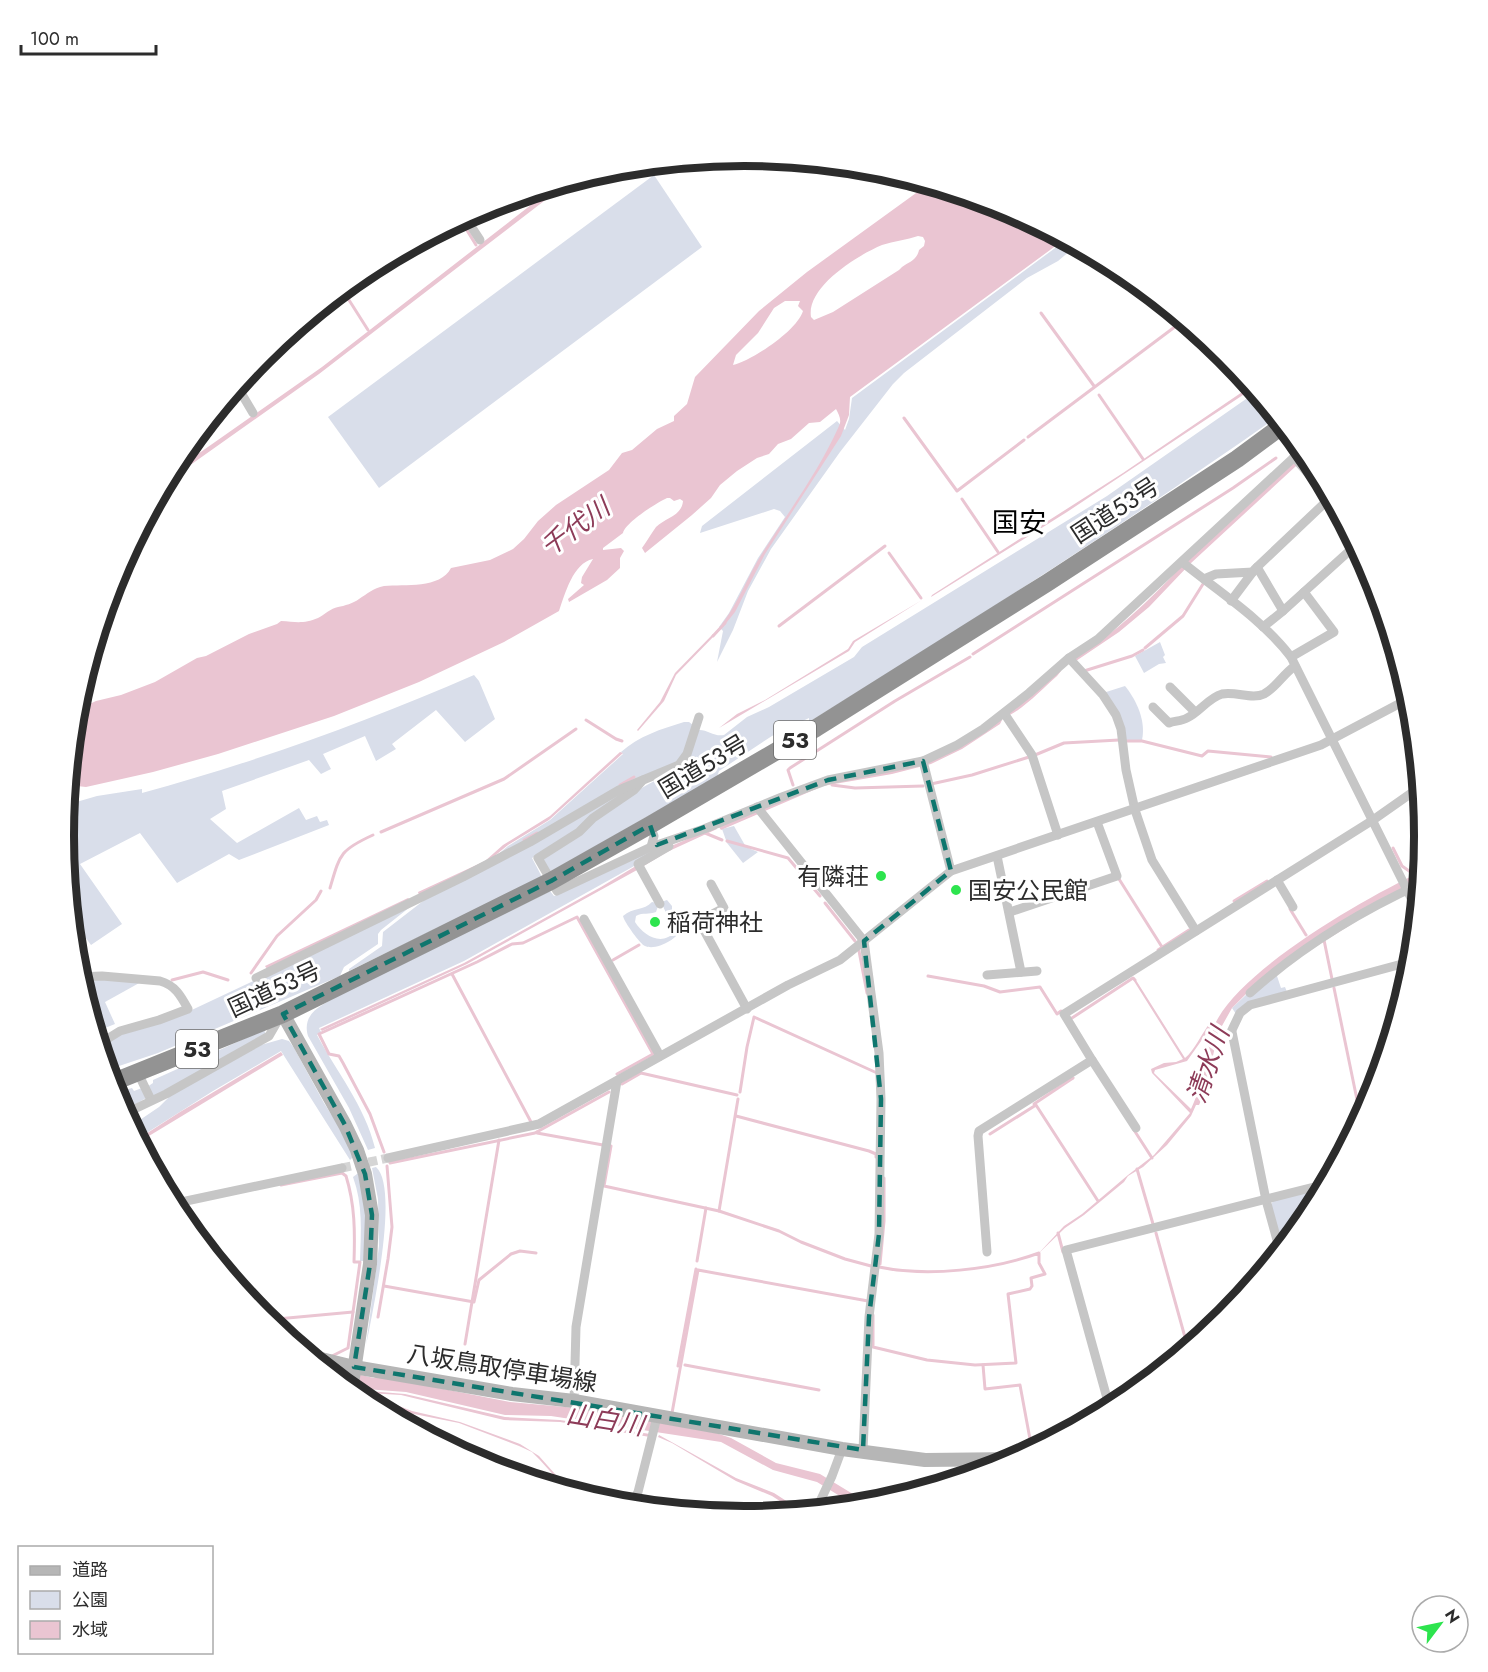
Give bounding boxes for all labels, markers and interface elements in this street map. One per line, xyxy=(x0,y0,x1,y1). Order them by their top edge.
scale bar xyxy=(21,18,156,56)
text: 100 m xyxy=(30,26,79,52)
street label: 国道53号 xyxy=(1064,468,1166,552)
water label: 千代川 xyxy=(532,487,620,565)
district label: 国安 xyxy=(992,503,1046,542)
road number: 53 xyxy=(774,721,816,759)
street label: 国道53号 xyxy=(652,726,754,806)
place label: 有隣荘 xyxy=(797,859,869,894)
marker: 有隣荘 xyxy=(874,869,888,883)
place label: 国安公民館 xyxy=(968,873,1088,908)
marker: 国安公民館 xyxy=(949,883,963,897)
place label: 稲荷神社 xyxy=(667,905,763,940)
marker: 稲荷神社 xyxy=(648,915,662,929)
street label: 国道53号 xyxy=(222,952,326,1026)
water label: 清水川 xyxy=(1177,1019,1240,1108)
road number: 53 xyxy=(176,1030,218,1068)
street label: 八坂鳥取停車場線 xyxy=(404,1336,600,1400)
water label: 山白川 xyxy=(564,1395,649,1445)
legend xyxy=(18,1546,213,1654)
text: 道路 xyxy=(72,1557,108,1583)
text: 公園 xyxy=(72,1587,108,1613)
north arrow xyxy=(1410,1594,1470,1654)
text: N xyxy=(1439,1605,1465,1628)
text: 水域 xyxy=(72,1617,108,1643)

